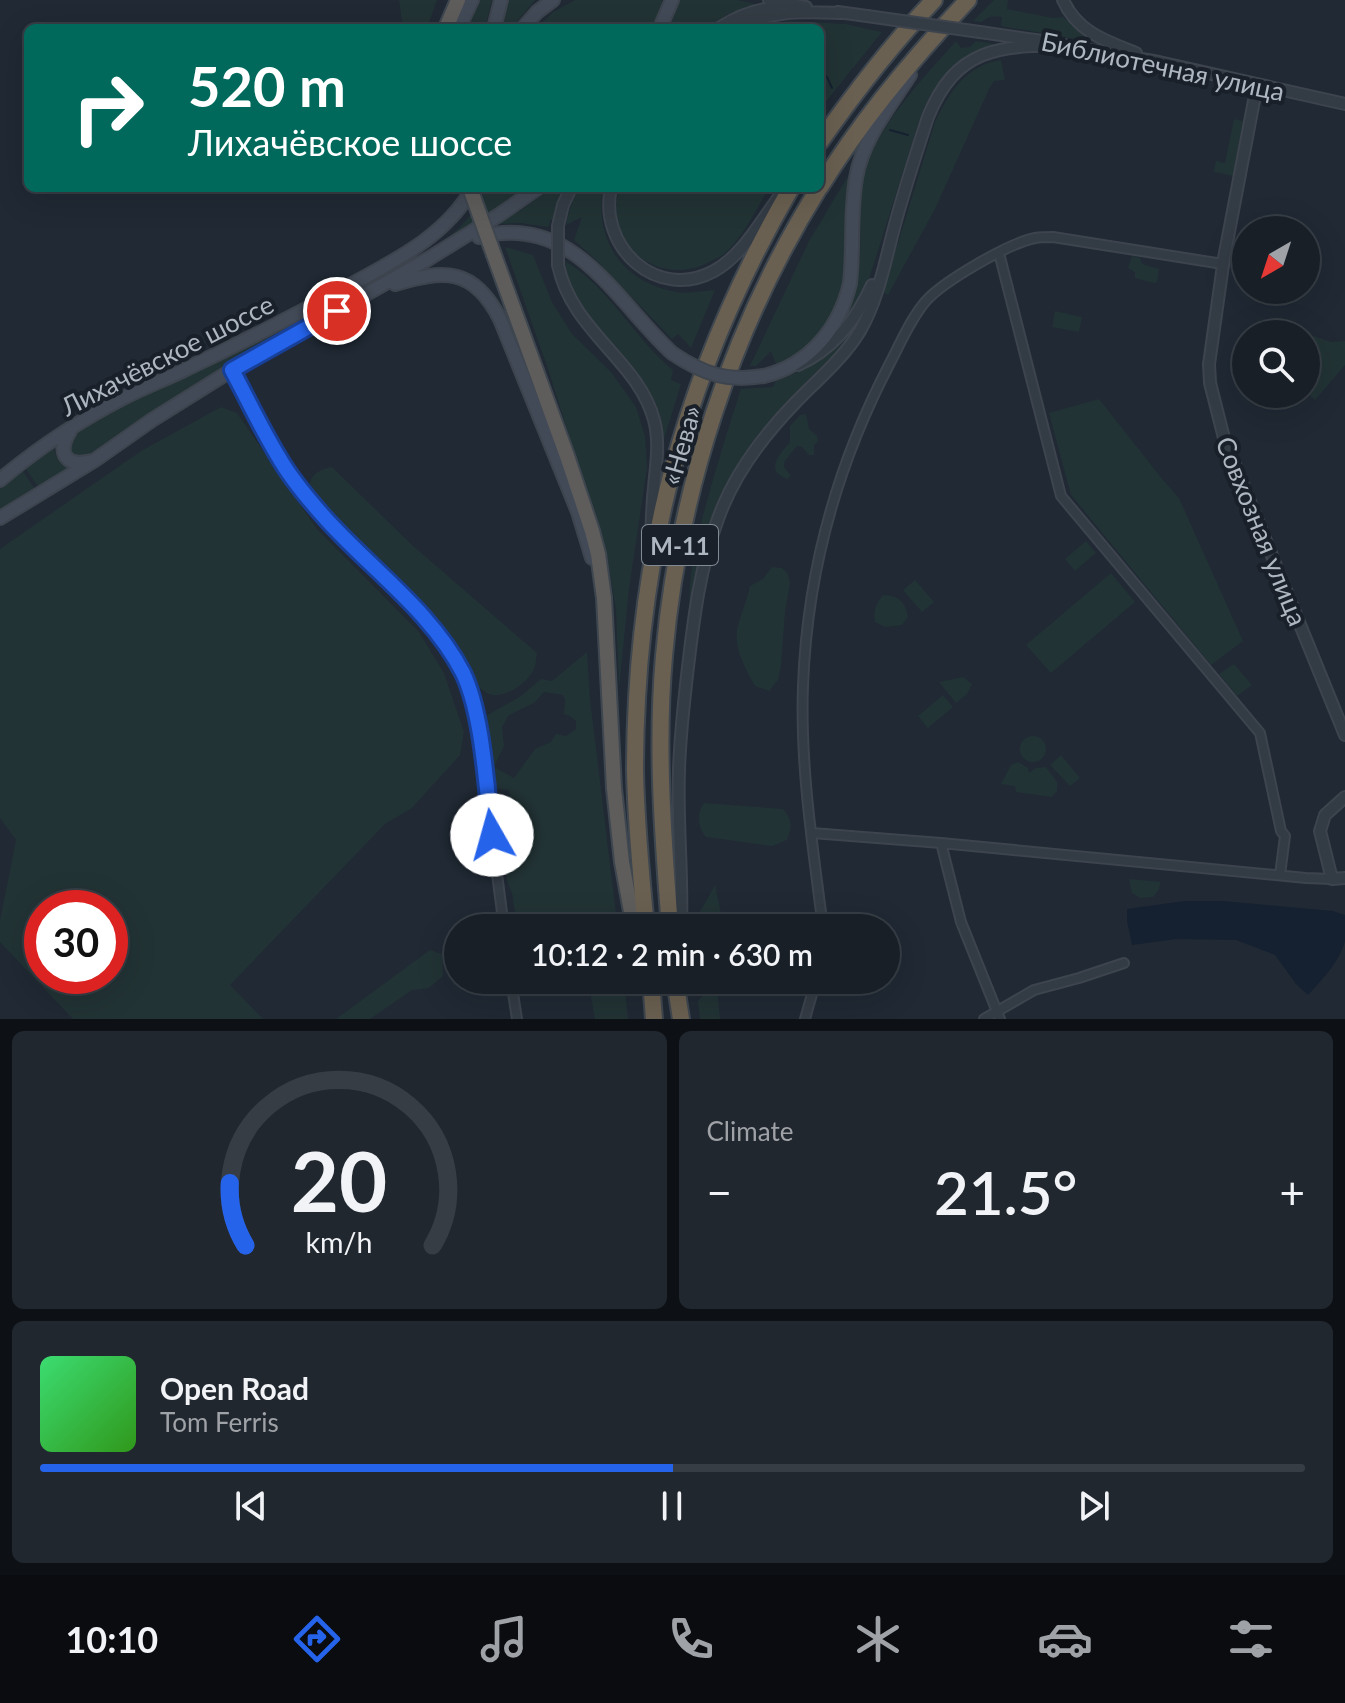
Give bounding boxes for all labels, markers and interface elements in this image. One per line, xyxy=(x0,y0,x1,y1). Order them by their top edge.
street label: Библиотечная улица xyxy=(1038,25,1288,107)
text: 520 m xyxy=(188,52,346,119)
icon: right xyxy=(56,56,160,160)
text: Лихачёвское шоссе xyxy=(188,120,512,164)
north arrow xyxy=(1232,216,1320,304)
map controls xyxy=(1232,216,1320,408)
pin xyxy=(303,277,371,345)
street label: Лихачёвское шоссе xyxy=(54,288,279,423)
icon: arrive xyxy=(315,289,359,333)
button: search xyxy=(1232,320,1320,408)
street label: «Нева» xyxy=(654,402,708,488)
street label: Совхозная улица xyxy=(1210,432,1314,630)
road number: М-11 xyxy=(642,525,718,565)
position arrow xyxy=(450,793,534,877)
speed limit sign: 30 xyxy=(24,890,128,994)
text: 10:12 · 2 min · 630 m xyxy=(531,936,813,972)
text: Climate xyxy=(707,1115,793,1147)
text: 20 xyxy=(291,1130,388,1230)
text: 21.5° xyxy=(934,1156,1078,1228)
text: − xyxy=(707,1166,732,1218)
text: + xyxy=(1279,1166,1305,1218)
text: km/h xyxy=(306,1225,373,1259)
text: Open Road xyxy=(160,1370,309,1406)
text: Tom Ferris xyxy=(160,1406,279,1438)
icon: previous xyxy=(229,1484,273,1528)
icon: pause xyxy=(650,1484,694,1528)
icon: next xyxy=(1072,1484,1116,1528)
icon: directions xyxy=(289,1611,345,1667)
icon: music xyxy=(476,1611,532,1667)
icon: phone xyxy=(663,1611,719,1667)
icon: climate xyxy=(850,1611,906,1667)
icon: car xyxy=(1037,1611,1093,1667)
icon: filters xyxy=(1223,1611,1279,1667)
text: 10:10 xyxy=(65,1617,158,1661)

